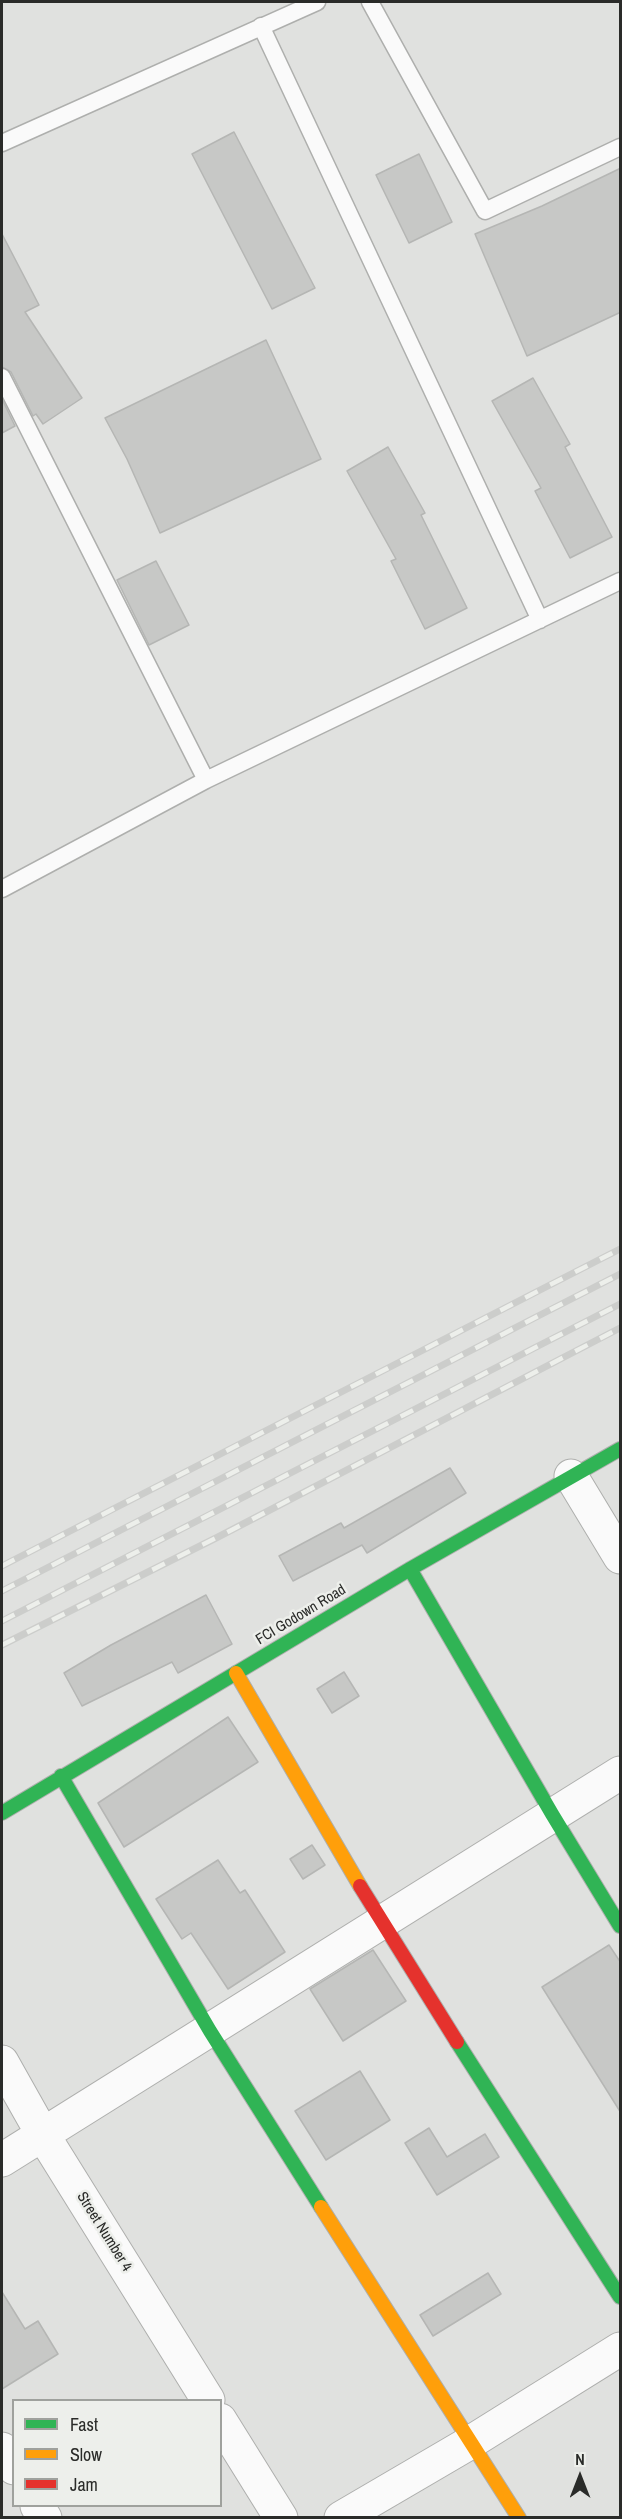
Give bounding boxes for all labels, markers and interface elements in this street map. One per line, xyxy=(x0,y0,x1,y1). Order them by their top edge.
street label: FCI Godown Road xyxy=(253,1581,349,1649)
street label: Street Number 4 xyxy=(72,2189,136,2275)
legend xyxy=(12,2399,222,2507)
text: Fast xyxy=(70,2412,98,2437)
text: Slow xyxy=(70,2442,102,2467)
north arrow xyxy=(550,2447,610,2507)
text: N xyxy=(575,2448,585,2470)
text: Jam xyxy=(70,2472,98,2497)

